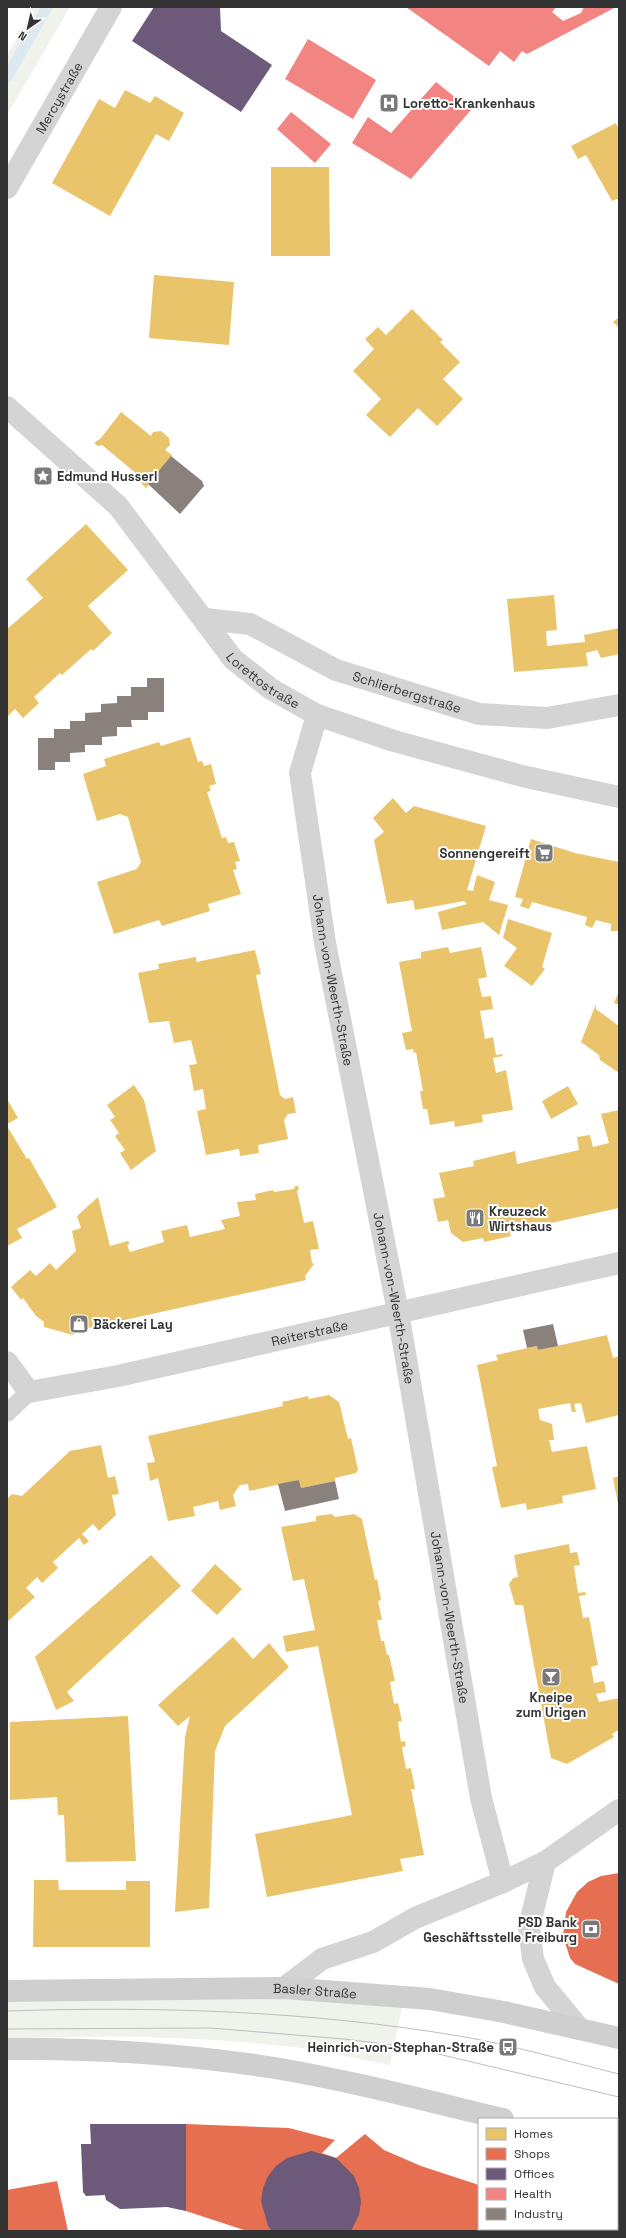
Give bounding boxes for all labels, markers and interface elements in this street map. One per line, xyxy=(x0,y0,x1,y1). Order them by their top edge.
north arrow xyxy=(8,8,48,48)
text: N xyxy=(15,28,29,44)
street label: Mercystraße xyxy=(31,59,86,137)
hospital icon: Loretto-Krankenhaus xyxy=(378,92,400,114)
place label: Loretto-Krankenhaus xyxy=(403,95,536,112)
place icon: Edmund Husserl xyxy=(32,465,54,487)
place label: Edmund Husserl xyxy=(57,468,157,485)
street label: Lorettostraße xyxy=(222,649,303,712)
street label: Schlierbergstraße xyxy=(351,667,463,716)
supermarket icon: Sonnengereift xyxy=(533,842,555,864)
place label: Sonnengereift xyxy=(440,845,530,862)
street label: Johann-von-Weerth-Straße xyxy=(309,893,358,1067)
place label: Kreuzeck Wirtshaus xyxy=(489,1203,552,1235)
restaurant icon: Kreuzeck Wirtshaus xyxy=(464,1207,486,1229)
street label: Johann-von-Weerth-Straße xyxy=(370,1211,419,1385)
shop icon: Bäckerei Lay xyxy=(68,1313,90,1335)
place label: Bäckerei Lay xyxy=(93,1316,173,1333)
street label: Reiterstraße xyxy=(270,1316,350,1350)
street label: Johann-von-Weerth-Straße xyxy=(427,1530,473,1705)
bar icon: Kneipe zum Urigen xyxy=(540,1666,562,1688)
place label: Kneipe zum Urigen xyxy=(516,1689,586,1721)
place label: PSD Bank Geschäftsstelle Freiburg xyxy=(423,1914,578,1946)
bank icon: PSD Bank Geschäftsstelle Freiburg xyxy=(580,1918,602,1940)
street label: Basler Straße xyxy=(273,1979,357,2002)
bus stop icon: Heinrich-von-Stephan-Straße xyxy=(497,2036,519,2058)
place label: Heinrich-von-Stephan-Straße xyxy=(308,2039,494,2056)
legend xyxy=(478,2118,618,2230)
text: Homes xyxy=(514,2126,553,2142)
text: Shops xyxy=(514,2146,550,2162)
text: Offices xyxy=(514,2166,554,2182)
text: Health xyxy=(514,2186,552,2202)
text: Industry xyxy=(514,2206,563,2222)

